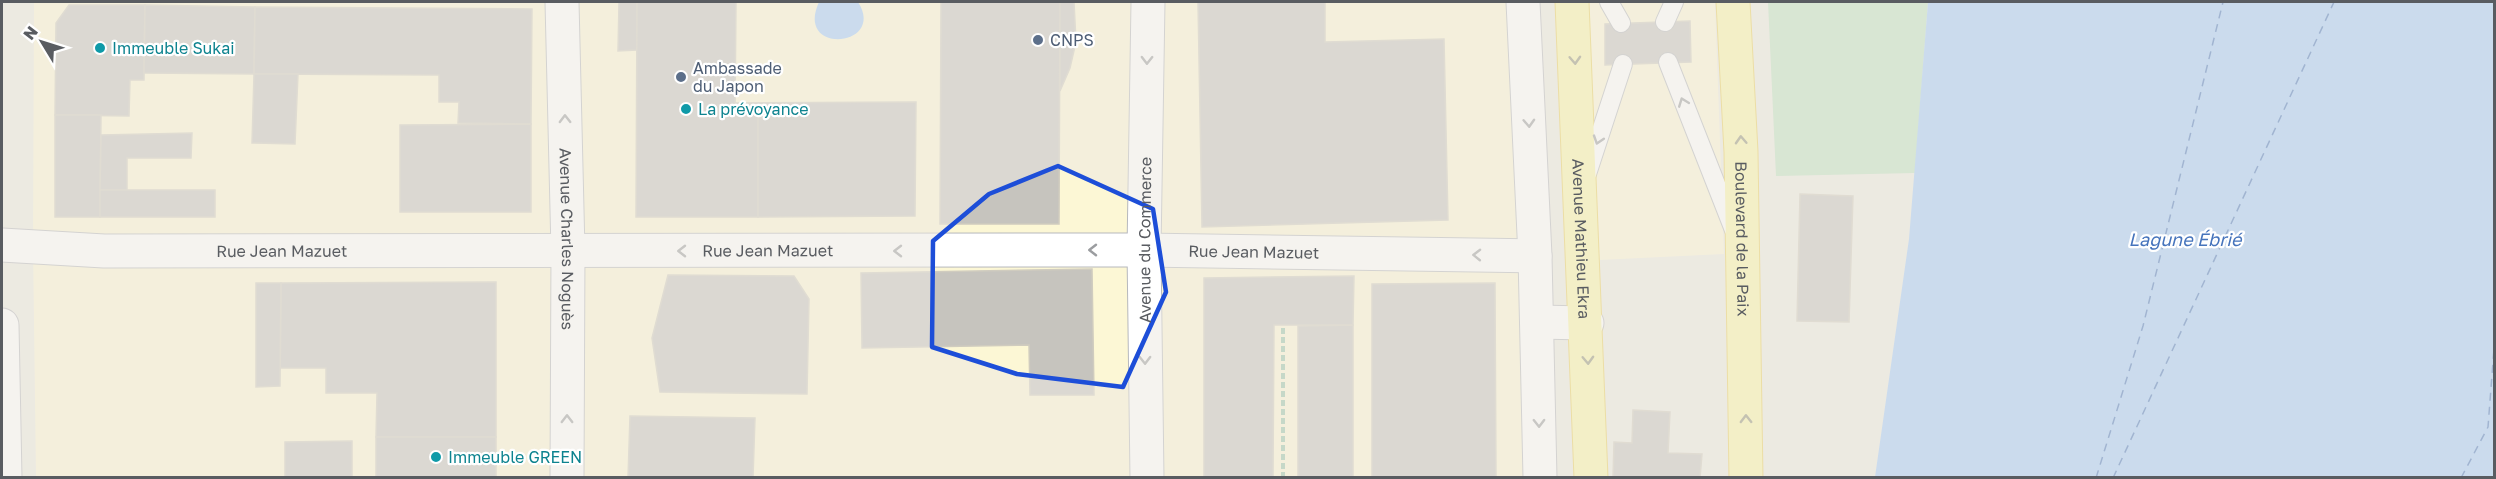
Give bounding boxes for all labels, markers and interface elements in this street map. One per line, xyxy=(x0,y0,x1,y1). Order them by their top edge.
north arrow xyxy=(12,12,72,72)
text: N xyxy=(19,22,42,44)
place label: CNPS xyxy=(1050,30,1094,50)
marker: CNPS xyxy=(1031,33,1045,47)
place label: Immeuble Sukai xyxy=(112,38,235,58)
marker: Immeuble Sukai xyxy=(93,41,107,55)
one-way arrow xyxy=(1141,55,1153,64)
one-way arrow xyxy=(1569,55,1582,64)
place label: Ambassade du Japon xyxy=(693,58,782,96)
marker: Ambassade du Japon xyxy=(674,70,688,84)
one-way arrow xyxy=(1678,97,1690,108)
place label: La prévoyance xyxy=(698,99,808,119)
marker: La prévoyance xyxy=(679,102,693,116)
one-way arrow xyxy=(558,115,571,124)
one-way arrow xyxy=(1523,118,1536,127)
one-way arrow xyxy=(1593,134,1606,145)
one-way arrow xyxy=(1734,136,1747,145)
street label: Avenue Charles Noguès xyxy=(556,148,578,330)
street label: Avenue du Commerce xyxy=(1134,157,1156,323)
street label: Avenue Mathieu Ekra xyxy=(1568,158,1595,319)
street label: Boulevard de la Paix xyxy=(1731,161,1754,317)
water label: Lagune Ébrié xyxy=(2129,228,2243,250)
street label: Rue Jean Mazuet xyxy=(702,240,833,260)
street label: Rue Jean Mazuet xyxy=(216,241,347,261)
street label: Rue Jean Mazuet xyxy=(1188,241,1319,263)
one-way arrow xyxy=(1089,244,1098,256)
one-way arrow xyxy=(678,245,687,257)
one-way arrow xyxy=(894,245,903,257)
one-way arrow xyxy=(1472,249,1481,261)
one-way arrow xyxy=(1139,355,1151,364)
one-way arrow xyxy=(1581,355,1594,364)
one-way arrow xyxy=(561,415,573,424)
one-way arrow xyxy=(1739,415,1752,424)
one-way arrow xyxy=(1533,418,1546,427)
place label: Immeuble GREEN xyxy=(448,447,582,467)
marker: Immeuble GREEN xyxy=(429,450,443,464)

